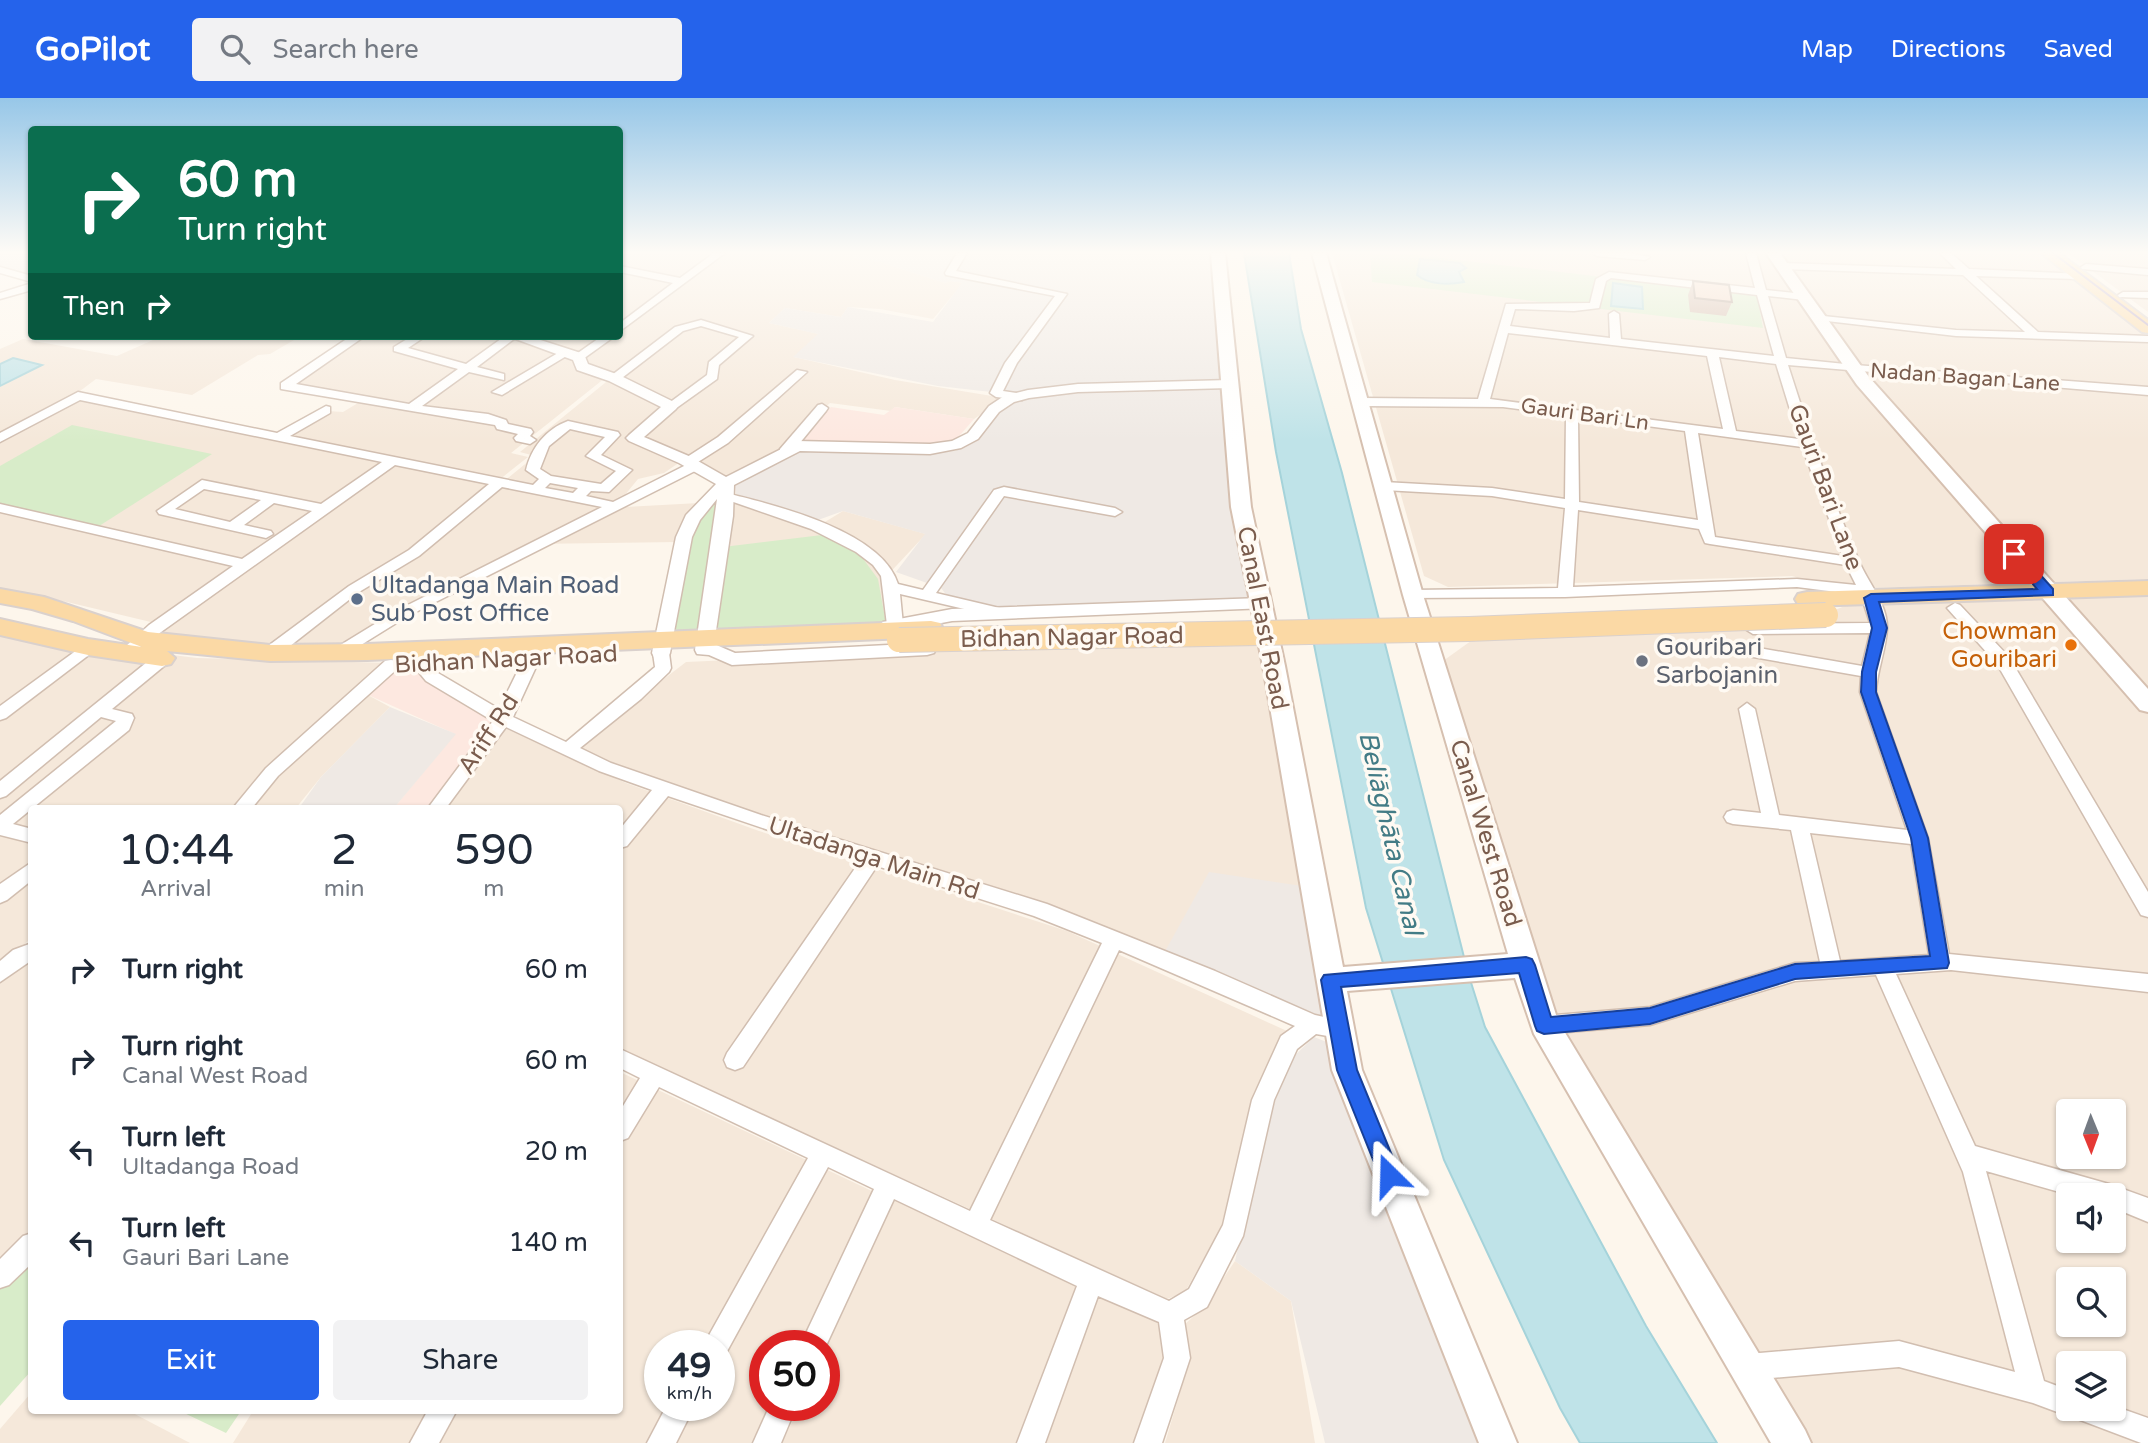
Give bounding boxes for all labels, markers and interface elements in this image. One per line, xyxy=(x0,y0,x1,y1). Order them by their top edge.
search box xyxy=(192,18,682,81)
text: GoPilot xyxy=(35,30,150,69)
icon: search xyxy=(216,30,254,68)
text: Search here xyxy=(272,34,419,65)
text: Map xyxy=(1801,35,1853,64)
text: Directions xyxy=(1891,35,2006,64)
text: Saved xyxy=(2044,35,2113,64)
text: 60 m xyxy=(178,151,297,210)
icon: right xyxy=(63,154,154,245)
text: Turn right xyxy=(178,211,327,249)
icon: right xyxy=(139,287,177,325)
text: Then xyxy=(63,291,125,322)
street label: Nadan Bagan Lane xyxy=(1869,358,2061,397)
street label: Gauri Bari Ln xyxy=(1519,393,1651,436)
street label: Gauri Bari Lane xyxy=(1782,400,1869,574)
street label: Canal East Road xyxy=(1231,524,1295,712)
pin xyxy=(1984,524,2044,584)
icon: arrive xyxy=(1995,535,2033,573)
place label: Ultadanga Main Road Sub Post Office xyxy=(371,571,619,628)
marker: Ultadanga Main Road Sub Post Office xyxy=(349,591,365,607)
place label: Chowman Gouribari xyxy=(1942,617,2057,674)
street label: Bidhan Nagar Road xyxy=(960,621,1184,654)
place label: Gouribari Sarbojanin xyxy=(1656,633,1778,690)
marker: Chowman Gouribari xyxy=(2063,637,2079,653)
street label: Bidhan Nagar Road xyxy=(394,639,618,680)
marker: Gouribari Sarbojanin xyxy=(1634,653,1650,669)
street label: Ariff Rd xyxy=(452,689,525,780)
water label: Beliāghāta Canal xyxy=(1352,728,1430,941)
street label: Canal West Road xyxy=(1443,736,1528,930)
street label: Ultadanga Main Rd xyxy=(765,811,983,906)
text: 10:44 xyxy=(118,825,234,876)
text: 2 xyxy=(331,825,357,876)
text: 590 xyxy=(454,825,533,876)
text: Arrival xyxy=(140,875,211,903)
text: min xyxy=(324,875,365,903)
text: m xyxy=(483,875,504,903)
icon: right xyxy=(63,951,101,989)
text: Turn right xyxy=(122,954,243,985)
text: 60 m xyxy=(525,954,588,985)
text: Turn right xyxy=(122,1031,243,1062)
icon: right xyxy=(63,1042,101,1080)
text: 60 m xyxy=(525,1045,588,1076)
text: Canal West Road xyxy=(122,1062,308,1090)
north arrow xyxy=(2056,1099,2126,1169)
map controls xyxy=(2056,1099,2126,1421)
text: Turn left xyxy=(122,1122,225,1153)
icon: left xyxy=(63,1133,101,1171)
text: 20 m xyxy=(525,1136,588,1167)
position arrow xyxy=(1352,1138,1426,1212)
text: Ultadanga Road xyxy=(122,1153,299,1181)
button: sound xyxy=(2056,1183,2126,1253)
text: Turn left xyxy=(122,1213,225,1244)
icon: left xyxy=(63,1224,101,1262)
text: 140 m xyxy=(508,1227,588,1258)
text: Gauri Bari Lane xyxy=(122,1244,289,1272)
button: search xyxy=(2056,1267,2126,1337)
button: Exit xyxy=(63,1320,319,1400)
button: Share xyxy=(333,1320,588,1400)
speed limit sign: 50 xyxy=(749,1330,840,1421)
text: 49 xyxy=(668,1345,711,1387)
button: layers xyxy=(2056,1351,2126,1421)
text: km/h xyxy=(667,1382,712,1404)

